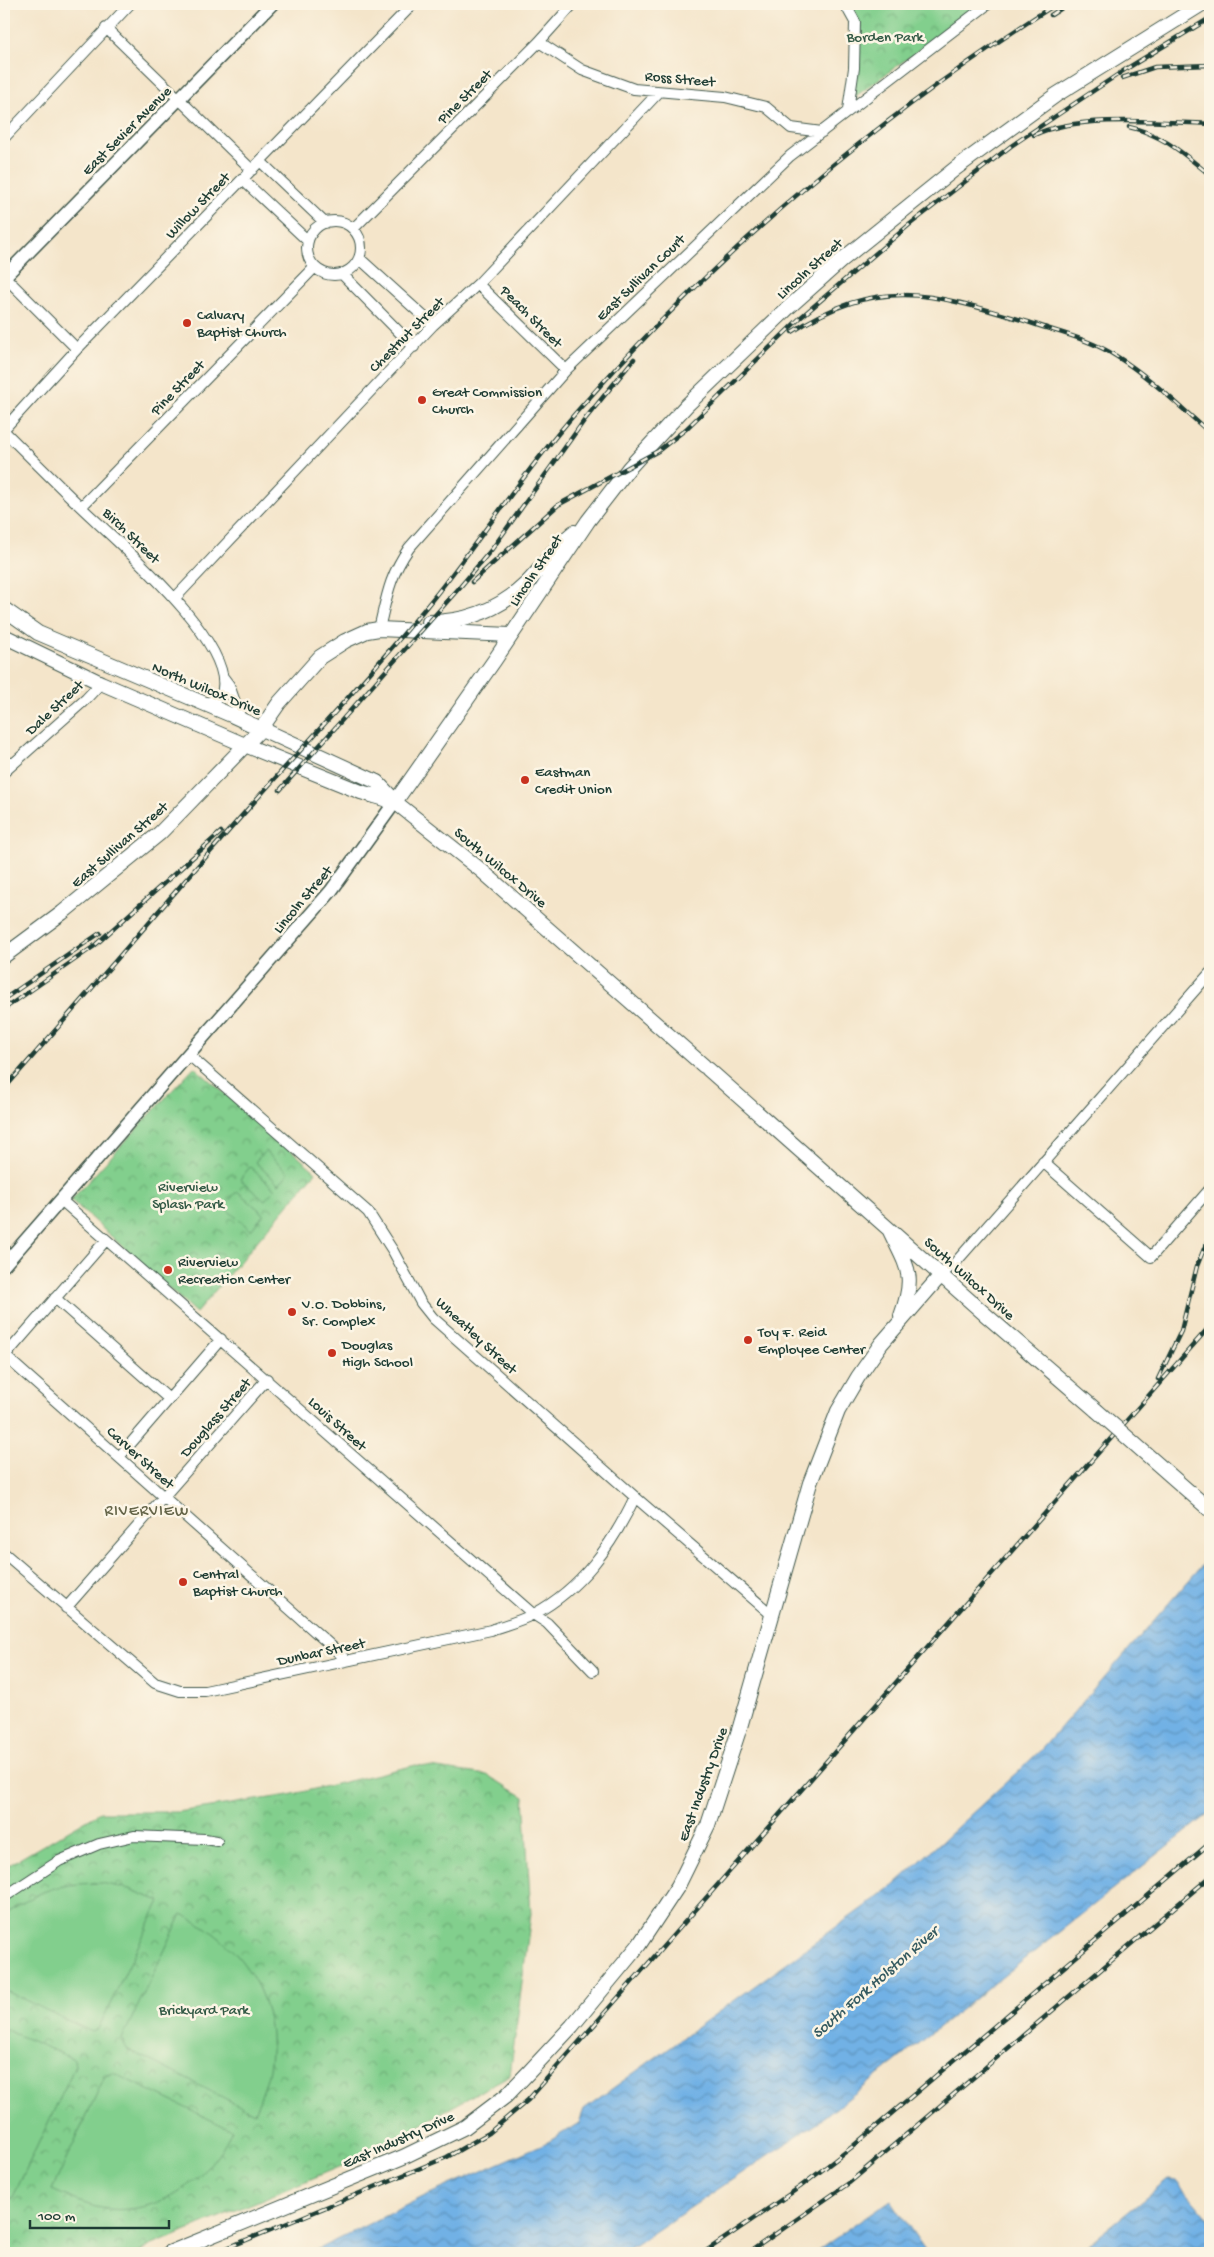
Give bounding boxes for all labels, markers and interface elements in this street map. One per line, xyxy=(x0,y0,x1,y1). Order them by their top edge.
park label: Borden Park xyxy=(846,29,925,47)
street label: Pine Street xyxy=(434,65,498,129)
street label: Ross Street xyxy=(644,68,717,92)
street label: East Sevier Avenue xyxy=(79,83,176,180)
street label: Willow Street xyxy=(162,168,236,243)
street label: East Sullivan Court xyxy=(593,230,691,325)
street label: Lincoln Street xyxy=(774,234,848,304)
street label: Peach Street xyxy=(495,282,567,354)
street label: Chestnut Street xyxy=(366,293,450,377)
place label: Calvary Baptist Church xyxy=(196,307,287,342)
marker: Calvary Baptist Church xyxy=(181,317,193,329)
street label: Pine Street xyxy=(147,356,211,421)
place label: Great Commission Church xyxy=(432,384,542,419)
marker: Great Commission Church xyxy=(416,394,428,406)
street label: Birch Street xyxy=(97,504,164,570)
street label: Lincoln Street xyxy=(506,530,568,610)
street label: North Wilcox Drive xyxy=(149,659,264,721)
street label: Dale Street xyxy=(22,676,89,741)
place label: Eastman Credit Union xyxy=(535,764,612,799)
marker: Eastman Credit Union xyxy=(519,774,531,786)
street label: East Sullivan Street xyxy=(68,797,174,892)
street label: South Wilcox Drive xyxy=(450,824,550,913)
street label: Lincoln Street xyxy=(270,861,338,938)
park label: Riverview Splash Park xyxy=(152,1179,225,1214)
street label: South Wilcox Drive xyxy=(920,1234,1018,1325)
place label: Riverview Recreation Center xyxy=(178,1254,292,1289)
marker: Riverview Recreation Center xyxy=(162,1264,174,1276)
street label: Wheatley Street xyxy=(431,1294,522,1380)
place label: V.O. Dobbins, Sr. Complex xyxy=(301,1296,386,1331)
marker: V.O. Dobbins, Sr. Complex xyxy=(286,1306,298,1318)
place label: Toy F. Reid Employee Center xyxy=(757,1324,867,1359)
marker: Toy F. Reid Employee Center xyxy=(742,1334,754,1346)
place label: Douglas High School xyxy=(341,1337,413,1372)
marker: Douglas High School xyxy=(326,1347,338,1359)
street label: Douglass Street xyxy=(176,1374,257,1462)
street label: Louis Street xyxy=(304,1393,371,1457)
street label: Carver Street xyxy=(102,1423,179,1495)
district label: RIVERVIEW xyxy=(105,1503,189,1522)
place label: Central Baptist Church xyxy=(192,1566,283,1601)
marker: Central Baptist Church xyxy=(177,1576,189,1588)
street label: Dunbar Street xyxy=(275,1635,369,1671)
street label: East Industry Drive xyxy=(675,1725,733,1844)
water label: South Fork Holston River xyxy=(809,1921,946,2044)
park label: Brickyard Park xyxy=(158,2002,250,2020)
street label: East Industry Drive xyxy=(340,2108,458,2173)
scale bar xyxy=(30,2197,169,2229)
text: 100 m xyxy=(37,2208,76,2226)

